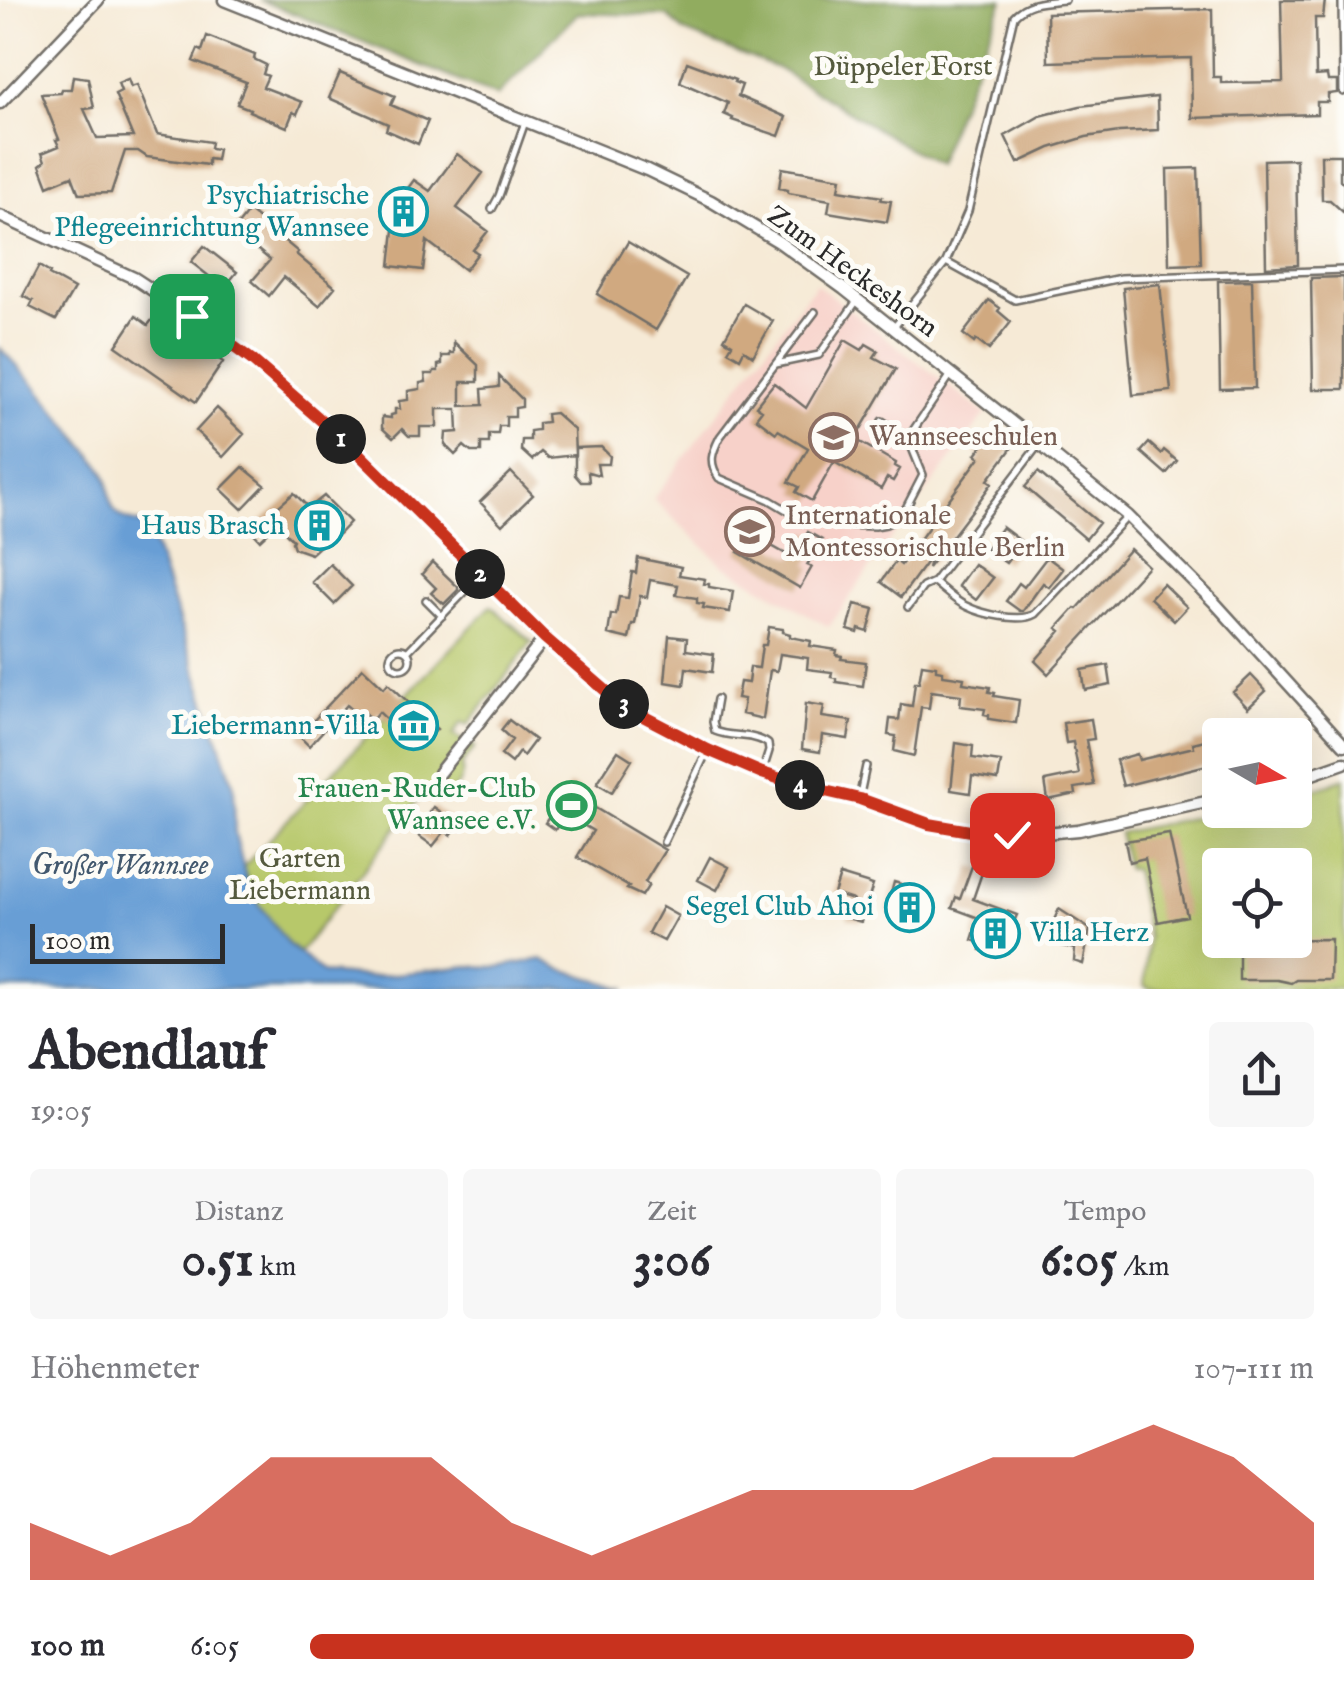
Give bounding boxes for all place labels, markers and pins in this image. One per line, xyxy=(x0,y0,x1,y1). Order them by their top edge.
place label: Psychiatrische Pflegeeinrichtung Wannsee xyxy=(54,179,369,246)
building icon: Psychiatrische Pflegeeinrichtung Wannsee xyxy=(378,186,430,238)
pin xyxy=(150,274,235,359)
school or university icon: Wannseeschulen xyxy=(808,411,860,463)
pin: 1 xyxy=(316,414,366,464)
place label: Wannseeschulen xyxy=(869,420,1058,455)
place label: Internationale Montessorischule Berlin xyxy=(785,499,1065,566)
building icon: Haus Brasch xyxy=(294,500,346,552)
school or university icon: Internationale Montessorischule Berlin xyxy=(724,506,776,558)
place label: Haus Brasch xyxy=(141,509,285,544)
pin: 2 xyxy=(455,549,505,599)
pin: 3 xyxy=(599,679,649,729)
museum icon: Liebermann-Villa xyxy=(388,700,440,752)
place label: Liebermann-Villa xyxy=(171,709,380,744)
pin: 4 xyxy=(775,760,825,810)
place label: Frauen-Ruder-Club Wannsee e.V. xyxy=(297,772,536,839)
sports icon: Frauen-Ruder-Club Wannsee e.V. xyxy=(545,779,597,831)
pin xyxy=(970,793,1055,878)
building icon: Segel Club Ahoi xyxy=(883,881,935,933)
place label: Segel Club Ahoi xyxy=(686,890,874,925)
building icon: Villa Herz xyxy=(969,907,1021,959)
place label: Villa Herz xyxy=(1029,916,1149,951)

